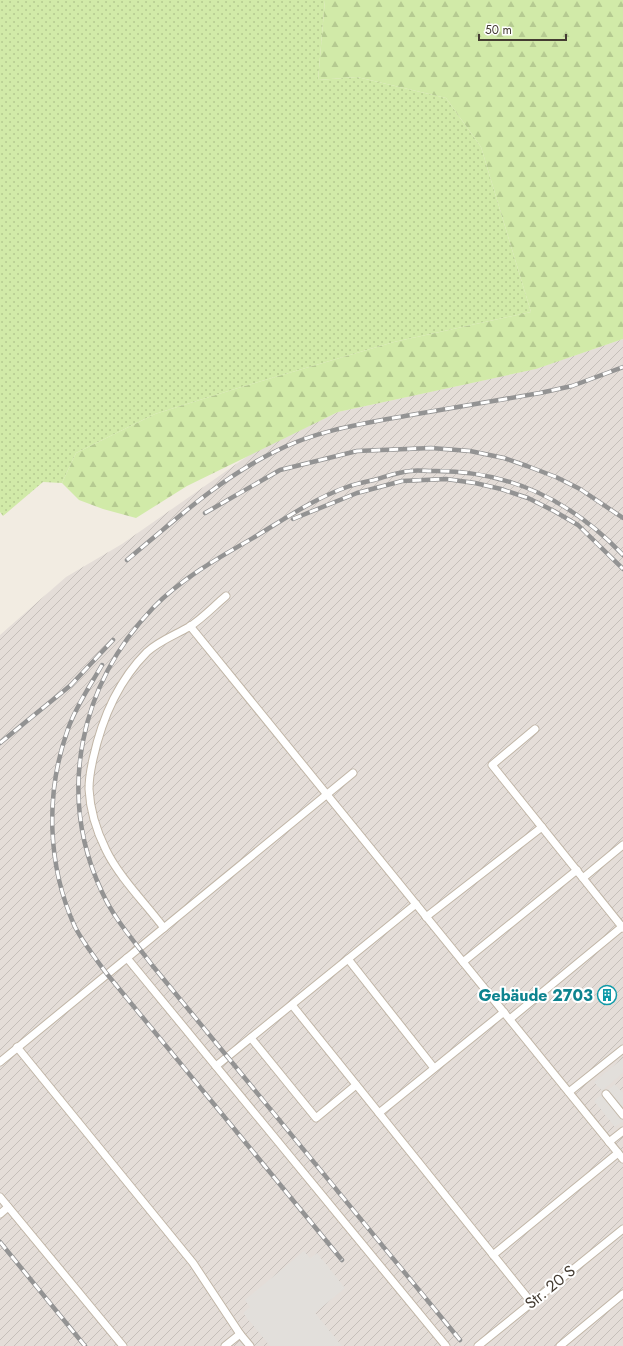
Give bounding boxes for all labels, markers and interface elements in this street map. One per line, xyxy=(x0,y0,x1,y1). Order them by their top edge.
scale bar xyxy=(479,16,566,42)
text: 50 m xyxy=(485,21,512,39)
place label: Gebäude 2703 xyxy=(479,984,593,1007)
building icon: Gebäude 2703 xyxy=(596,984,618,1006)
street label: Str. 20 S xyxy=(520,1259,580,1315)

